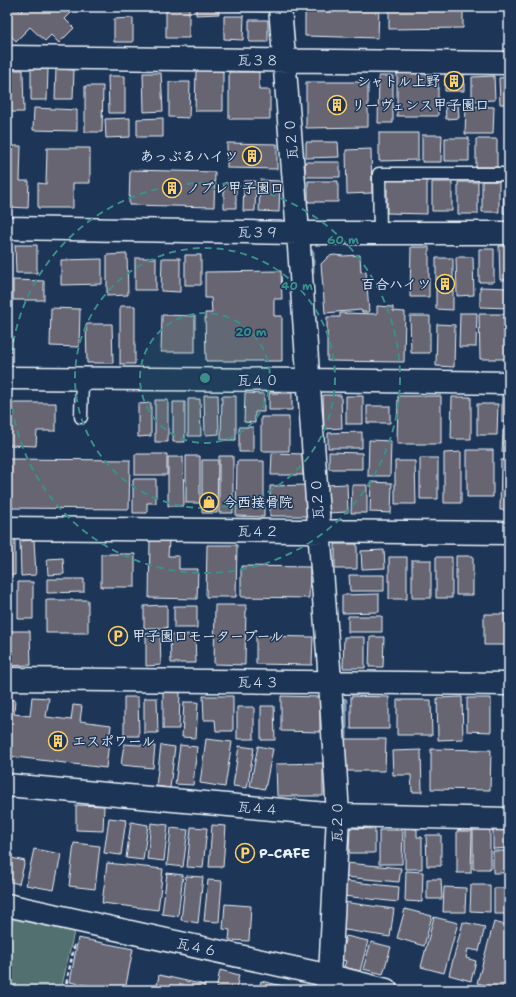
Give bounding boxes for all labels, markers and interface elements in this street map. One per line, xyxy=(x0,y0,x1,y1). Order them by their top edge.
street label: 瓦３８ xyxy=(237,51,279,69)
building icon: シャトル上野 xyxy=(443,70,465,92)
place label: シャトル上野 xyxy=(357,72,440,90)
building icon: リーヴェンス甲子園口 xyxy=(326,94,348,116)
place label: リーヴェンス甲子園口 xyxy=(351,96,489,114)
street label: 瓦２０ xyxy=(280,117,302,161)
building icon: あっぷるハイツ xyxy=(241,145,263,167)
place label: あっぷるハイツ xyxy=(140,147,238,165)
building icon: ノブレ甲子園口 xyxy=(161,177,183,199)
place label: ノブレ甲子園口 xyxy=(186,179,284,197)
street label: 瓦３９ xyxy=(237,223,279,241)
text: 60 m xyxy=(327,232,359,248)
building icon: 百合ハイツ xyxy=(434,273,456,295)
place label: 百合ハイツ xyxy=(361,275,431,293)
text: 40 m xyxy=(281,278,313,294)
text: 20 m xyxy=(235,324,267,340)
centre of rings xyxy=(198,371,212,385)
street label: 瓦４０ xyxy=(237,371,279,389)
street label: 瓦２０ xyxy=(307,477,327,521)
shop icon: 今西接骨院 xyxy=(198,491,220,513)
place label: 今西接骨院 xyxy=(223,493,293,511)
street label: 瓦４２ xyxy=(237,522,279,540)
parking icon: 甲子園口モータープール xyxy=(107,625,129,647)
place label: 甲子園口モータープール xyxy=(132,627,284,645)
street label: 瓦４３ xyxy=(237,673,279,691)
building icon: エスポワール xyxy=(47,730,69,752)
place label: エスポワール xyxy=(72,732,155,750)
street label: 瓦４４ xyxy=(236,797,280,819)
street label: 瓦２０ xyxy=(328,801,346,843)
parking icon: P-CAFE xyxy=(234,842,256,864)
place label: P-CAFE xyxy=(259,844,310,862)
street label: 瓦４６ xyxy=(175,934,219,960)

